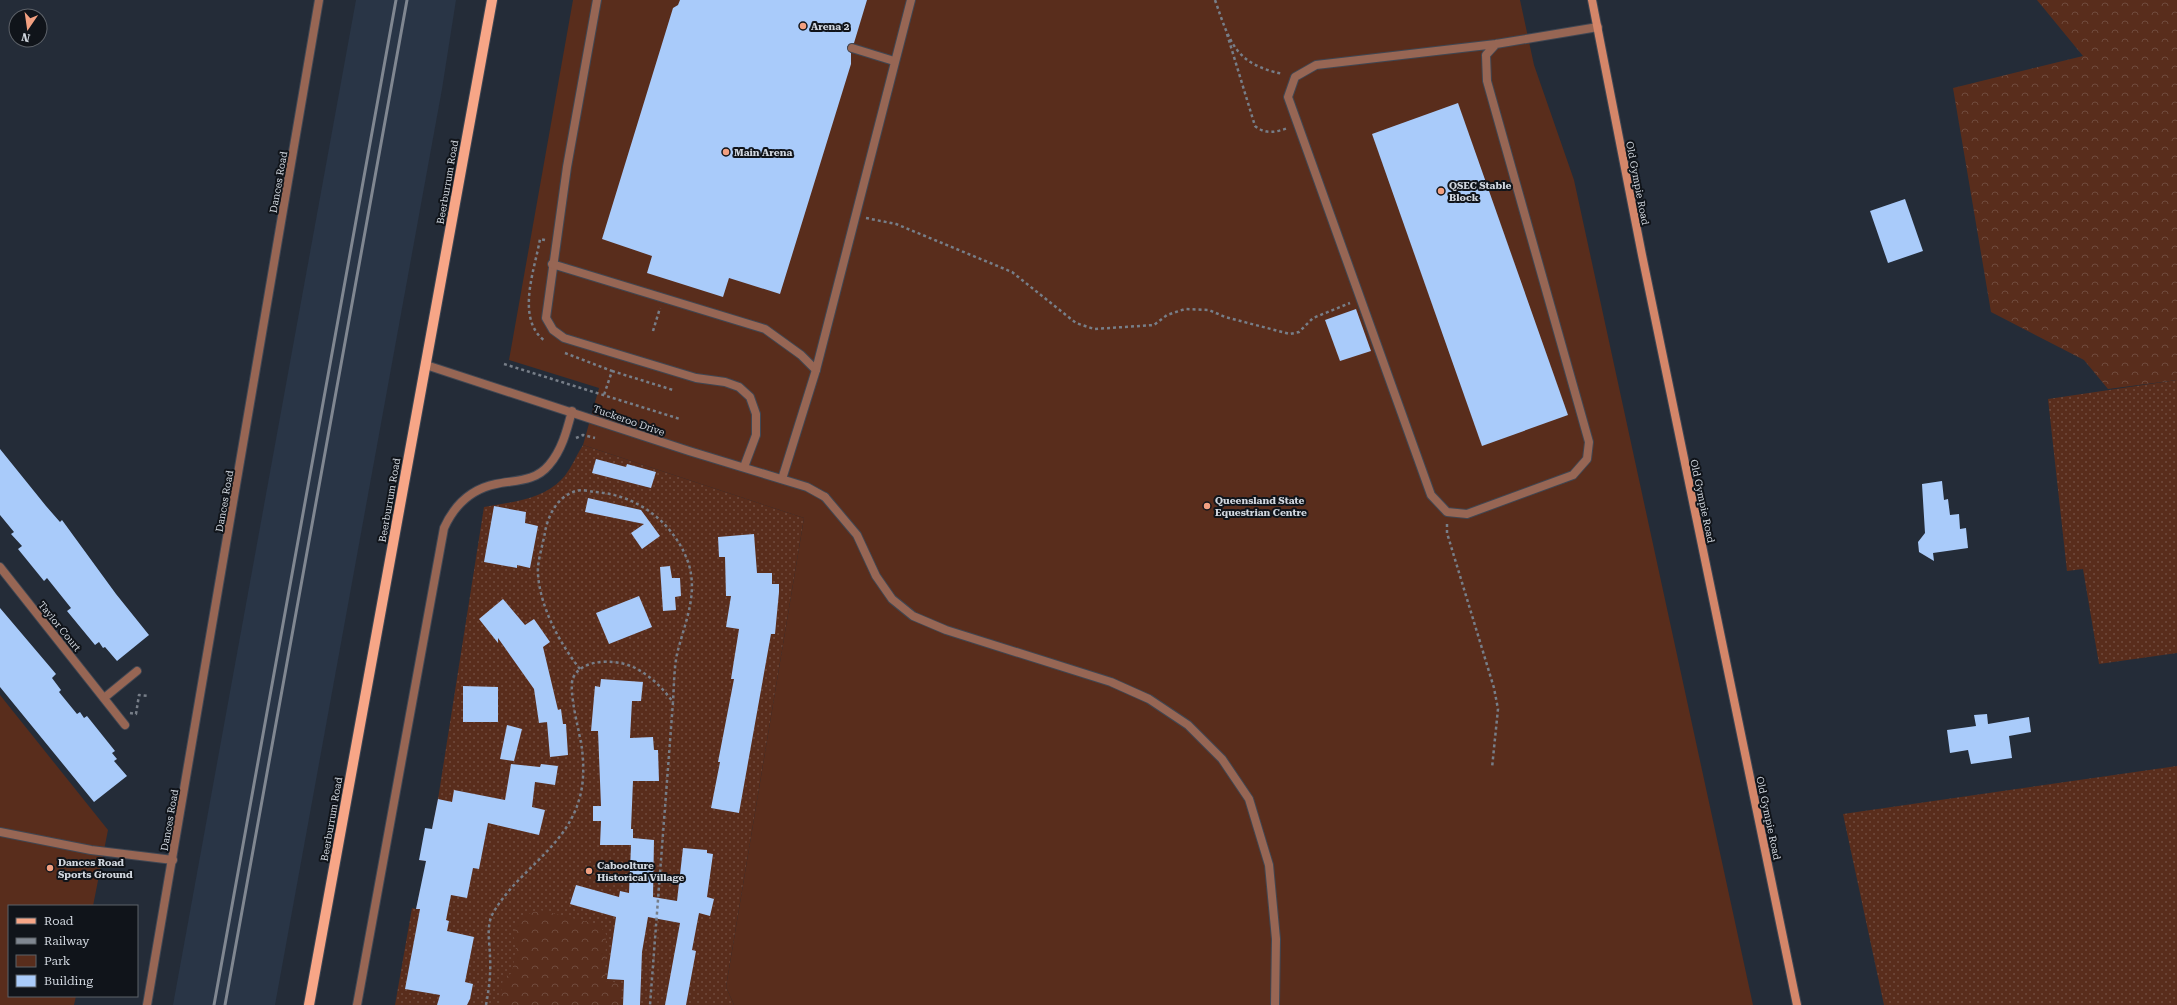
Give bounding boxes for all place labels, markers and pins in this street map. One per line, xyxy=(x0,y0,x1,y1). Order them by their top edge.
marker: Arena 2 xyxy=(798,21,808,31)
place label: Arena 2 xyxy=(811,21,850,32)
marker: Main Arena xyxy=(721,147,731,157)
place label: Main Arena xyxy=(734,147,792,158)
place label: QSEC Stable Block xyxy=(1449,180,1511,203)
marker: QSEC Stable Block xyxy=(1436,186,1446,196)
place label: Queensland State Equestrian Centre xyxy=(1215,495,1307,518)
marker: Queensland State Equestrian Centre xyxy=(1202,501,1212,511)
place label: Dances Road Sports Ground xyxy=(58,857,133,880)
place label: Caboolture Historical Village xyxy=(597,860,684,883)
marker: Dances Road Sports Ground xyxy=(45,863,55,873)
marker: Caboolture Historical Village xyxy=(584,866,594,876)

